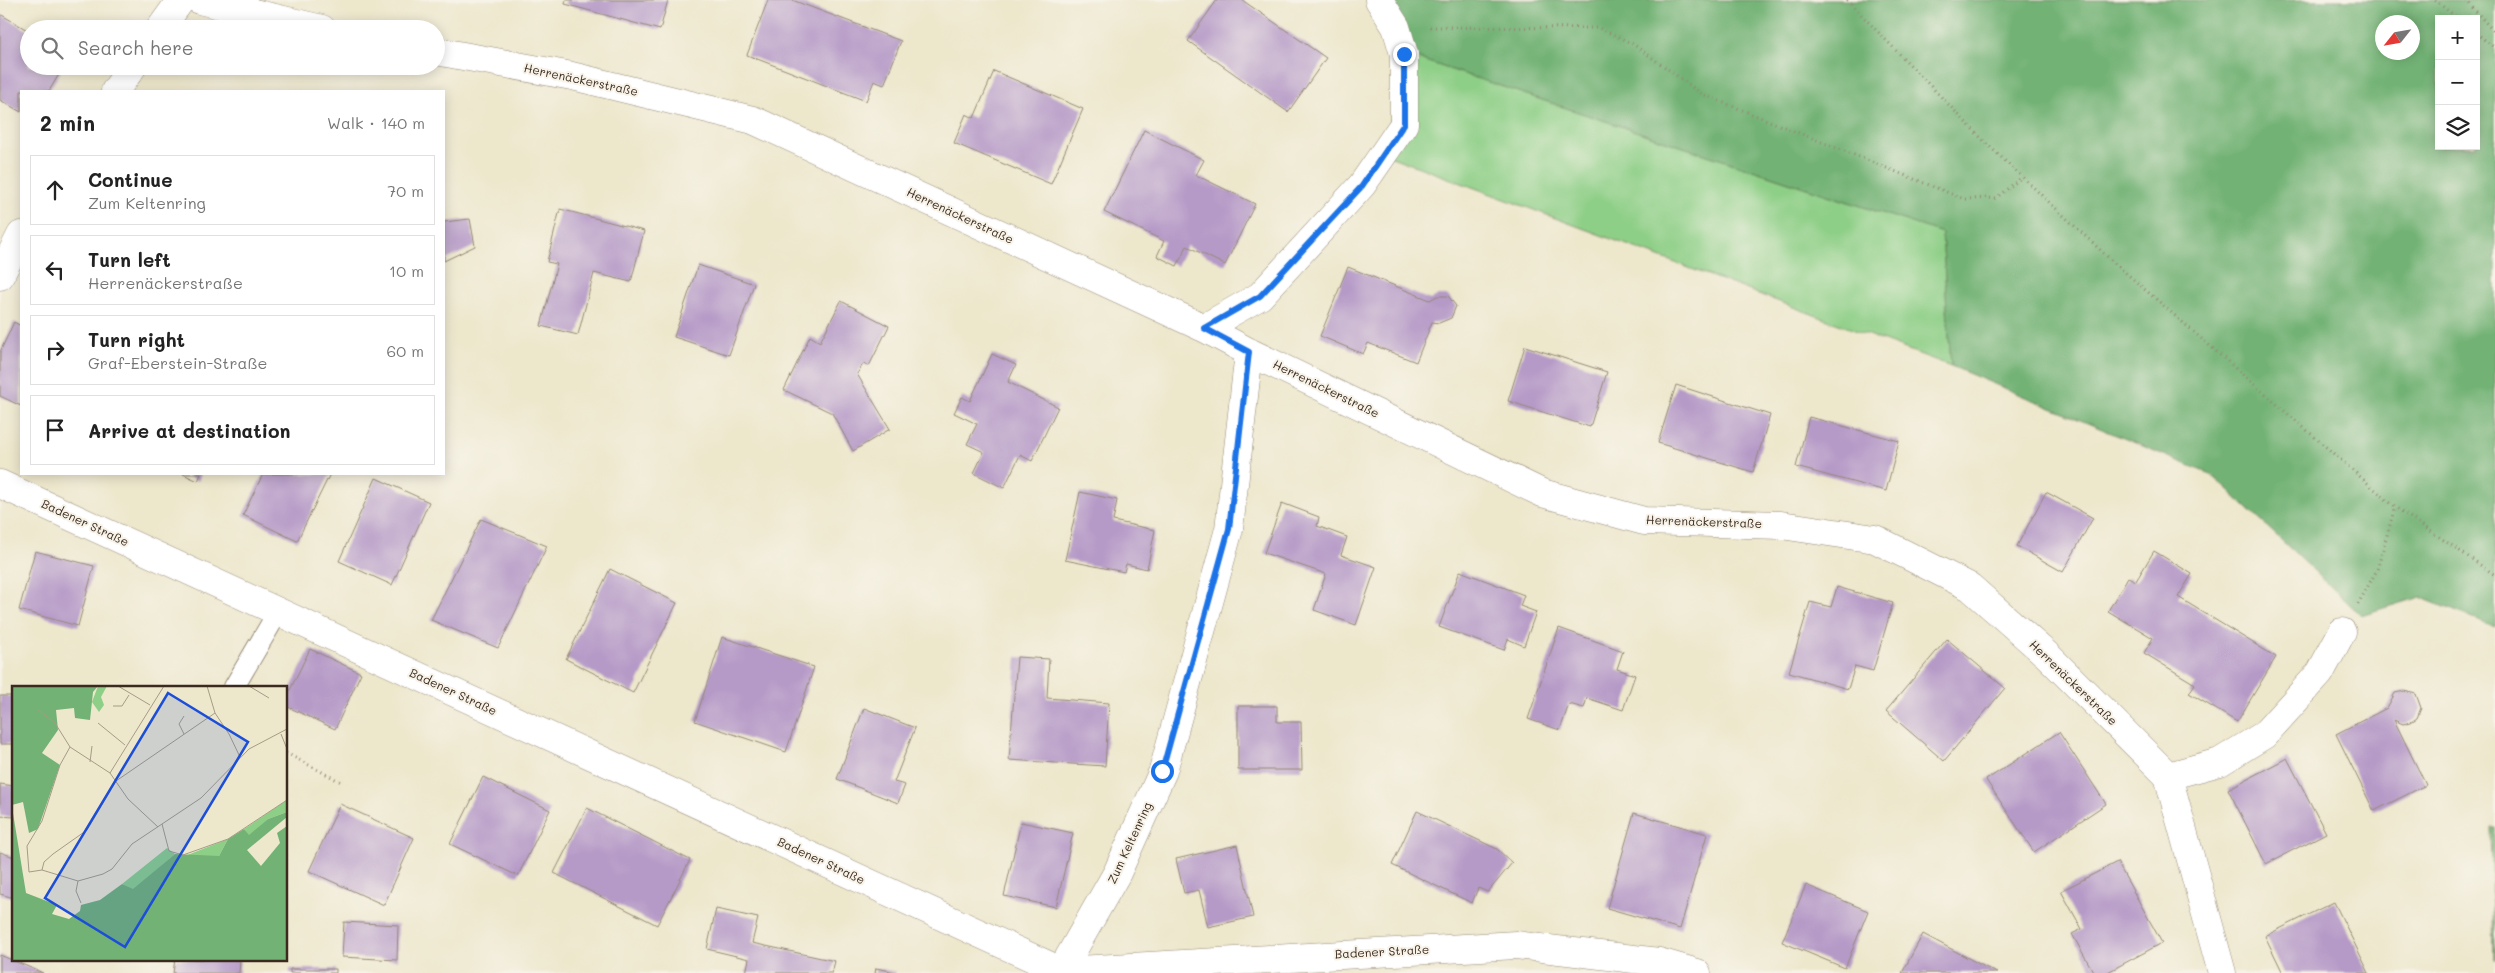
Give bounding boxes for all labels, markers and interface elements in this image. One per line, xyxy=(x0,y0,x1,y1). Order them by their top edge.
north arrow xyxy=(2375,15,2420,60)
map controls xyxy=(2435,15,2480,150)
button: + xyxy=(2435,15,2480,60)
search box xyxy=(20,20,445,75)
icon: search xyxy=(38,34,66,62)
text: Search here xyxy=(78,35,194,60)
route end xyxy=(1393,43,1416,66)
street label: Herrenäckerstraße xyxy=(523,59,640,99)
button: − xyxy=(2435,60,2480,105)
button: layers xyxy=(2435,105,2480,150)
text: 2 min xyxy=(40,109,95,136)
text: Walk · 140 m xyxy=(327,112,425,133)
text: Continue xyxy=(88,167,173,192)
icon: ahead xyxy=(41,176,69,204)
text: 70 m xyxy=(387,180,424,201)
street label: Herrenäckerstraße xyxy=(904,183,1016,247)
text: Zum Keltenring xyxy=(88,192,206,213)
text: Turn left xyxy=(88,247,171,272)
icon: left xyxy=(41,256,69,284)
text: 10 m xyxy=(389,260,424,281)
text: Herrenäckerstraße xyxy=(88,272,243,293)
text: Turn right xyxy=(88,327,185,352)
icon: right xyxy=(41,336,69,364)
text: 60 m xyxy=(387,340,424,361)
text: Graf-Eberstein-Straße xyxy=(88,352,267,373)
street label: Herrenäckerstraße xyxy=(1271,355,1382,421)
icon: arrive xyxy=(41,416,69,444)
text: Arrive at destination xyxy=(88,418,291,443)
street label: Badener Straße xyxy=(39,495,132,549)
street label: Herrenäckerstraße xyxy=(1646,511,1762,531)
street label: Herrenäckerstraße xyxy=(2026,636,2121,728)
street label: Badener Straße xyxy=(407,664,500,718)
inset map xyxy=(12,686,288,960)
route start xyxy=(1151,760,1174,783)
street label: Zum Keltenring xyxy=(1103,799,1155,886)
street label: Badener Straße xyxy=(775,833,868,887)
street label: Badener Straße xyxy=(1334,941,1430,961)

